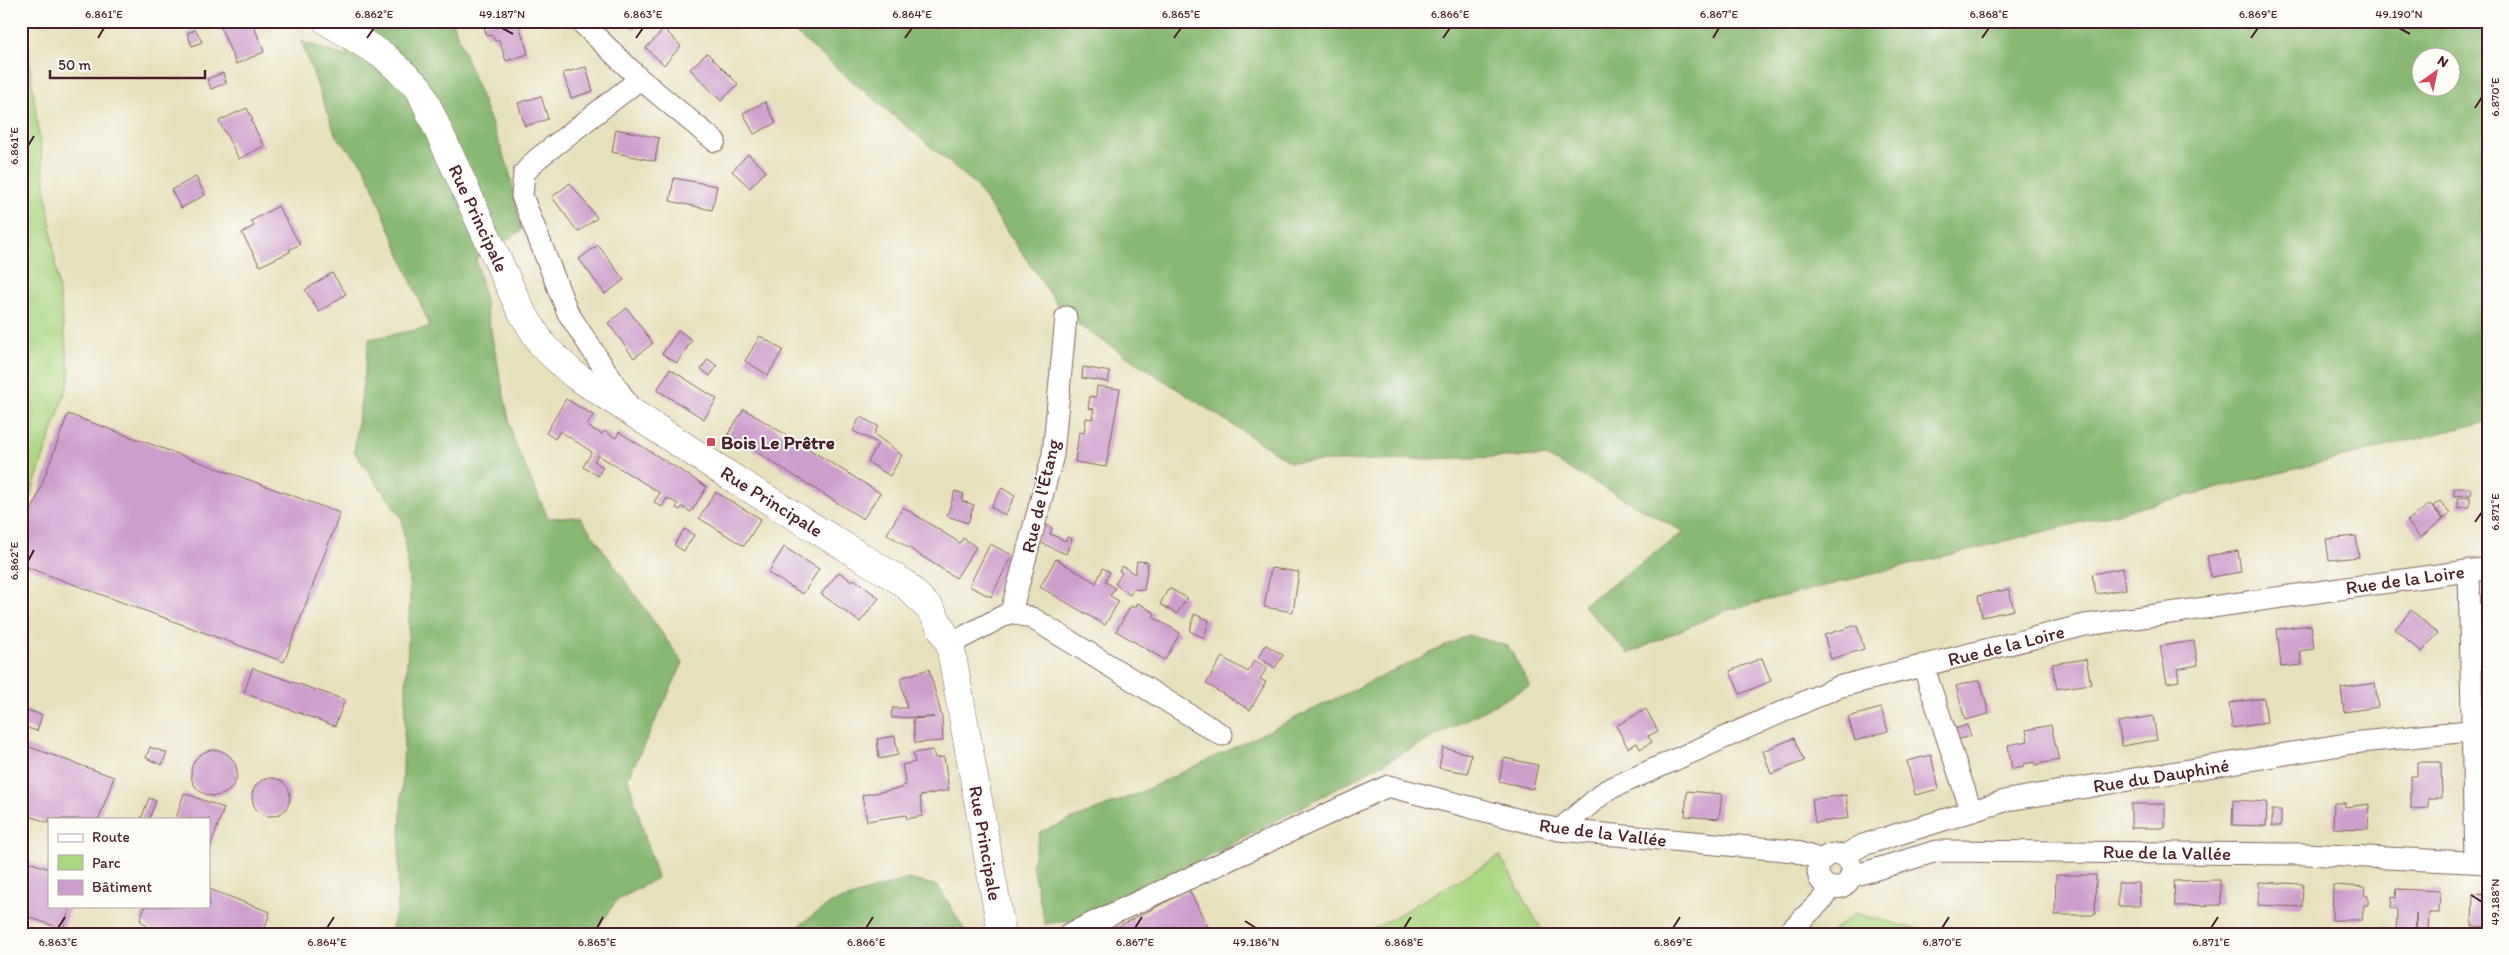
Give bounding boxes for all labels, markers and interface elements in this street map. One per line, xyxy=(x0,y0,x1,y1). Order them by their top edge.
text: 6.861°E xyxy=(85,7,123,21)
text: 6.862°E xyxy=(355,7,394,21)
text: 49.187°N xyxy=(479,7,525,21)
text: 6.863°E xyxy=(624,7,663,21)
text: 6.864°E xyxy=(892,7,932,21)
text: 6.865°E xyxy=(1162,7,1201,21)
text: 6.866°E xyxy=(1431,7,1470,21)
text: 6.867°E xyxy=(1700,7,1739,21)
text: 6.868°E xyxy=(1970,7,2009,21)
text: 6.869°E xyxy=(2239,7,2278,21)
text: 49.190°N xyxy=(2375,7,2423,21)
scale bar xyxy=(50,48,205,80)
north arrow xyxy=(2412,48,2462,98)
text: N xyxy=(2434,52,2451,71)
text: 50 m xyxy=(58,56,91,74)
text: 6.870°E xyxy=(2488,77,2502,117)
text: 6.861°E xyxy=(7,127,21,165)
street label: Rue Principale xyxy=(444,161,514,276)
place label: Bois Le Prêtre xyxy=(721,431,835,454)
marker: Bois Le Prêtre xyxy=(705,436,717,448)
street label: Rue de l'Étang xyxy=(1016,437,1065,555)
street label: Rue Principale xyxy=(716,461,827,542)
text: 6.871°E xyxy=(2488,493,2502,531)
text: 6.862°E xyxy=(7,541,21,580)
street label: Rue de la Loire xyxy=(2344,560,2466,599)
street label: Rue de la Loire xyxy=(1945,620,2067,671)
street label: Rue du Dauphiné xyxy=(2091,753,2231,798)
street label: Rue Principale xyxy=(964,784,1007,902)
street label: Rue de la Vallée xyxy=(1538,813,1668,852)
legend xyxy=(48,818,210,908)
text: Route xyxy=(92,828,130,846)
street label: Rue de la Vallée xyxy=(2103,840,2231,865)
text: Parc xyxy=(92,854,121,872)
text: Bâtiment xyxy=(92,878,153,896)
text: 49.188°N xyxy=(2488,879,2502,925)
text: 6.863°E xyxy=(39,935,78,949)
text: 6.864°E xyxy=(307,935,347,949)
text: 6.865°E xyxy=(578,935,617,949)
text: 6.866°E xyxy=(847,935,886,949)
text: 6.867°E xyxy=(1116,935,1155,949)
text: 49.186°N xyxy=(1233,935,1279,949)
text: 6.868°E xyxy=(1385,935,1424,949)
text: 6.869°E xyxy=(1654,935,1693,949)
text: 6.870°E xyxy=(1922,935,1962,949)
text: 6.871°E xyxy=(2192,935,2230,949)

